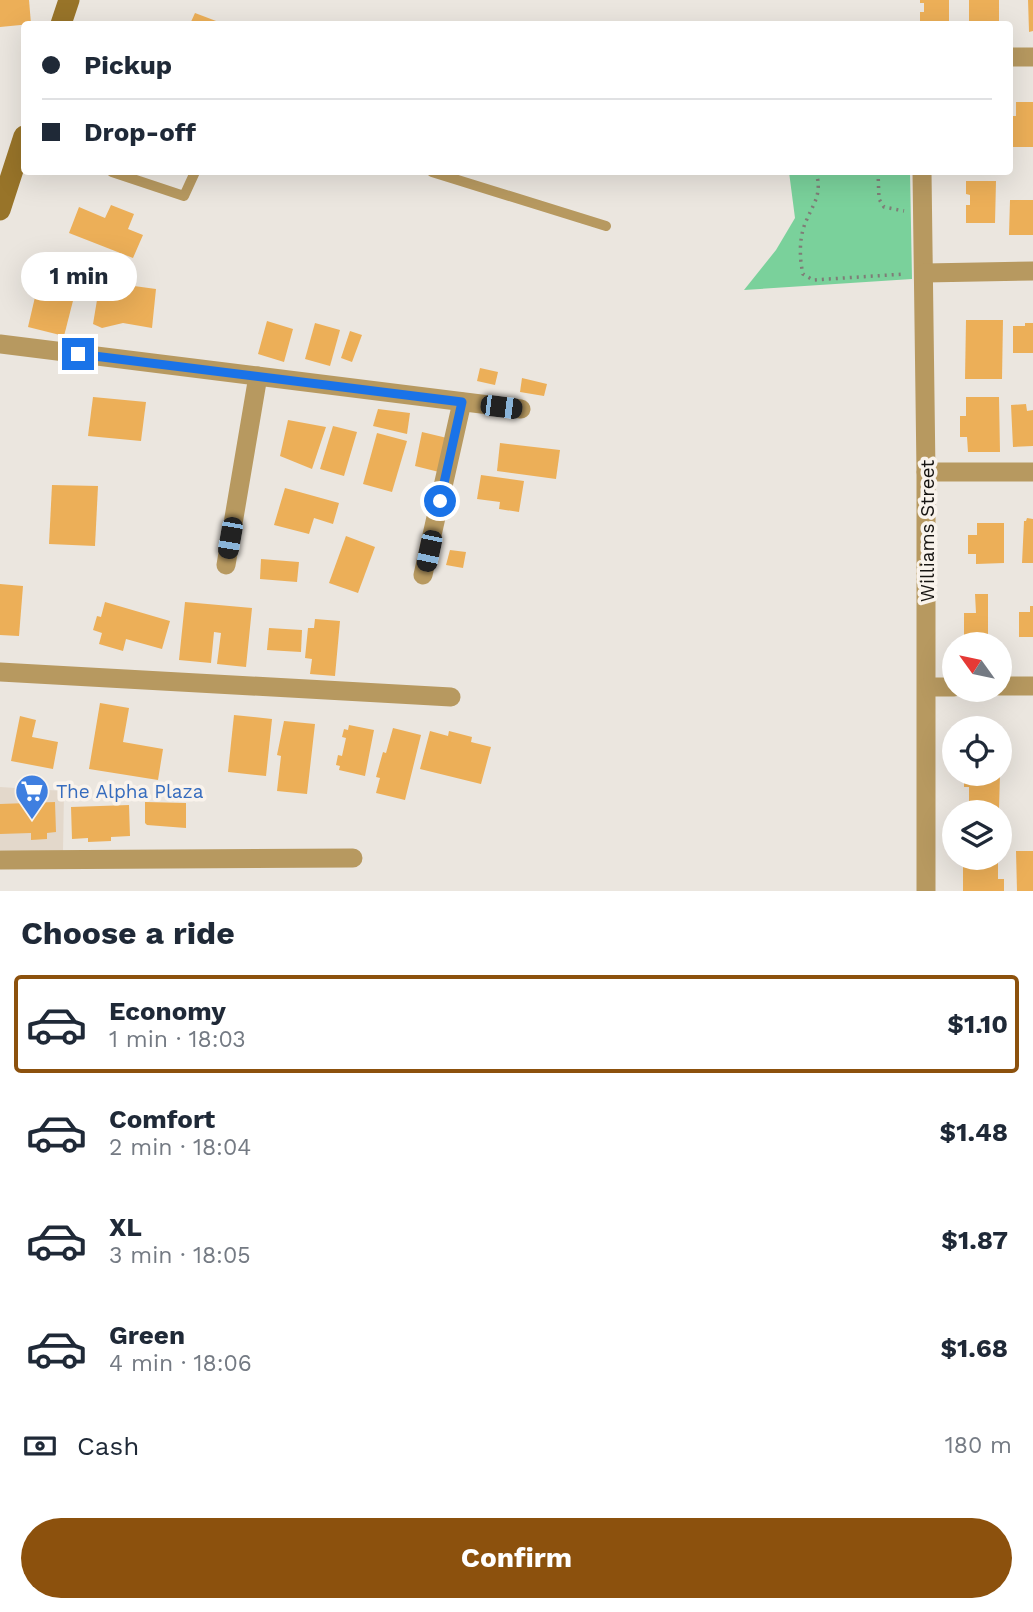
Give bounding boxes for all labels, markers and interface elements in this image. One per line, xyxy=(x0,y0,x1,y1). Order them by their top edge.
text: Pickup xyxy=(84,50,172,80)
text: Drop-off xyxy=(84,117,196,147)
callout: 1 min xyxy=(20,252,136,302)
text: 1 min xyxy=(49,263,109,290)
route end xyxy=(62,338,94,370)
car xyxy=(479,394,524,420)
street label: Williams Street xyxy=(916,460,939,602)
route start xyxy=(424,485,456,517)
car xyxy=(217,515,244,561)
car xyxy=(415,528,444,574)
north arrow xyxy=(942,632,1012,702)
map controls xyxy=(942,632,1012,870)
button: locate xyxy=(942,716,1012,786)
supermarket icon: The Alpha Plaza xyxy=(13,772,51,821)
place label: The Alpha Plaza xyxy=(56,780,204,803)
button: layers xyxy=(942,800,1012,870)
text: Choose a ride xyxy=(21,914,235,952)
icon: car xyxy=(25,993,88,1056)
text: Economy xyxy=(109,996,226,1026)
text: $1.10 xyxy=(947,1009,1008,1039)
text: 1 min · 18:03 xyxy=(109,1026,246,1053)
icon: car xyxy=(25,1101,88,1164)
text: Comfort xyxy=(109,1104,215,1134)
text: $1.48 xyxy=(940,1117,1008,1147)
text: 2 min · 18:04 xyxy=(109,1134,251,1161)
icon: car xyxy=(25,1209,88,1272)
text: XL xyxy=(109,1212,142,1242)
text: $1.87 xyxy=(941,1225,1008,1255)
text: 3 min · 18:05 xyxy=(109,1242,251,1269)
icon: car xyxy=(25,1317,88,1380)
text: Green xyxy=(109,1320,185,1350)
text: $1.68 xyxy=(940,1333,1008,1363)
text: 4 min · 18:06 xyxy=(109,1350,252,1377)
icon: cash xyxy=(21,1427,59,1465)
text: Cash xyxy=(77,1431,139,1461)
text: 180 m xyxy=(945,1432,1012,1459)
button: Confirm xyxy=(21,1518,1012,1598)

